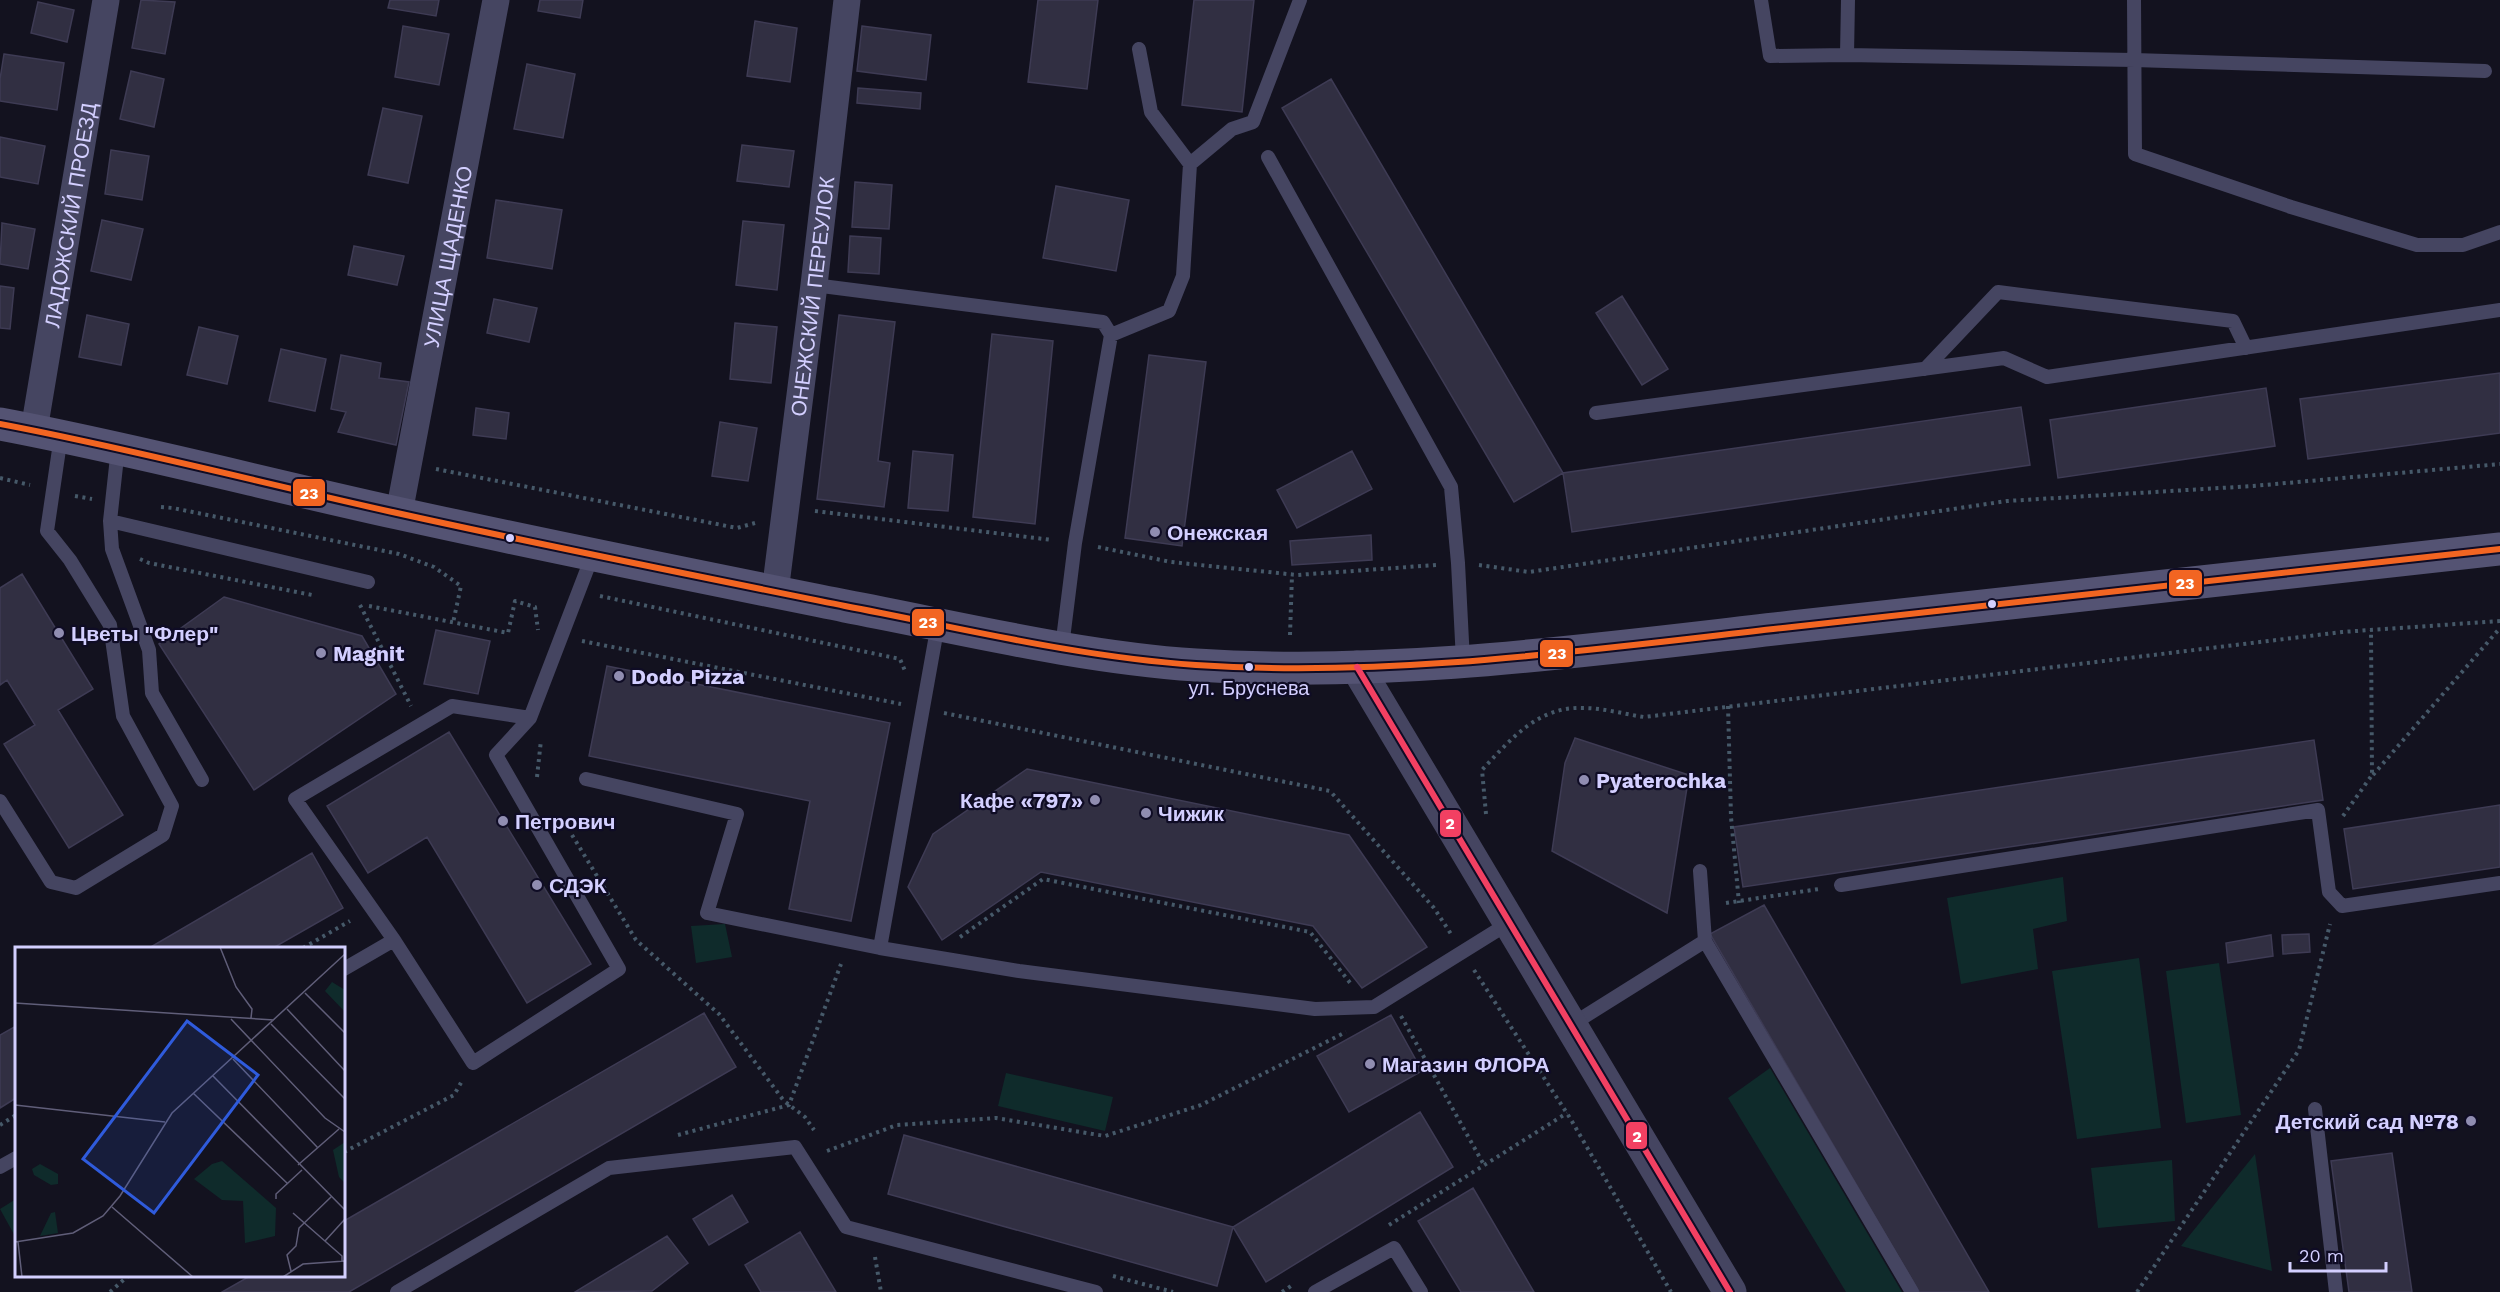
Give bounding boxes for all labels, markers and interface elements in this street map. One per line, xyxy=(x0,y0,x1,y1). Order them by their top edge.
street label: ЛАДОЖСКИЙ ПРОЕЗД xyxy=(39,101,101,329)
street label: УЛИЦА ЩАДЕНКО xyxy=(418,164,477,349)
street label: ОНЕЖСКИЙ ПЕРЕУЛОК xyxy=(785,174,839,418)
line badge: 23 xyxy=(292,478,326,507)
text: 23 xyxy=(299,484,319,503)
place label: Онежская xyxy=(1167,520,1268,545)
marker: Онежская xyxy=(1148,525,1162,539)
unlabelled marker xyxy=(504,532,516,544)
line badge: 23 xyxy=(2168,569,2203,597)
text: 23 xyxy=(2175,574,2195,593)
unlabelled marker xyxy=(1986,598,1998,610)
line badge: 23 xyxy=(911,608,945,637)
text: 23 xyxy=(918,613,938,632)
place label: Цветы "Флер" xyxy=(71,621,218,646)
marker: Цветы "Флер" xyxy=(52,626,66,640)
line badge: 23 xyxy=(1539,639,1574,668)
place label: Magnit xyxy=(333,641,404,666)
text: 23 xyxy=(1547,644,1567,663)
marker: Magnit xyxy=(314,646,328,660)
marker: ул. Бруснева xyxy=(1243,661,1255,673)
place label: Dodo Pizza xyxy=(631,664,745,689)
marker: Dodo Pizza xyxy=(612,669,626,683)
place label: ул. Бруснева xyxy=(1189,676,1310,700)
place label: Pyaterochka xyxy=(1596,768,1727,793)
marker: Pyaterochka xyxy=(1577,773,1591,787)
place label: Кафе «797» xyxy=(960,788,1083,813)
marker: Кафе «797» xyxy=(1088,793,1102,807)
place label: Чижик xyxy=(1158,801,1224,826)
marker: Чижик xyxy=(1139,806,1153,820)
place label: Петрович xyxy=(515,809,615,834)
line badge: 2 xyxy=(1439,809,1462,838)
marker: Петрович xyxy=(496,814,510,828)
text: 2 xyxy=(1445,814,1455,833)
place label: СДЭК xyxy=(549,873,607,898)
marker: СДЭК xyxy=(530,878,544,892)
inset map xyxy=(15,947,345,1277)
place label: Магазин ФЛОРА xyxy=(1382,1052,1550,1077)
marker: Магазин ФЛОРА xyxy=(1363,1057,1377,1071)
place label: Детский сад №78 xyxy=(2275,1109,2459,1134)
marker: Детский сад №78 xyxy=(2464,1114,2478,1128)
line badge: 2 xyxy=(1625,1121,1648,1150)
text: 2 xyxy=(1632,1127,1642,1146)
scale bar xyxy=(2290,1235,2386,1273)
text: 20 m xyxy=(2299,1245,2344,1266)

